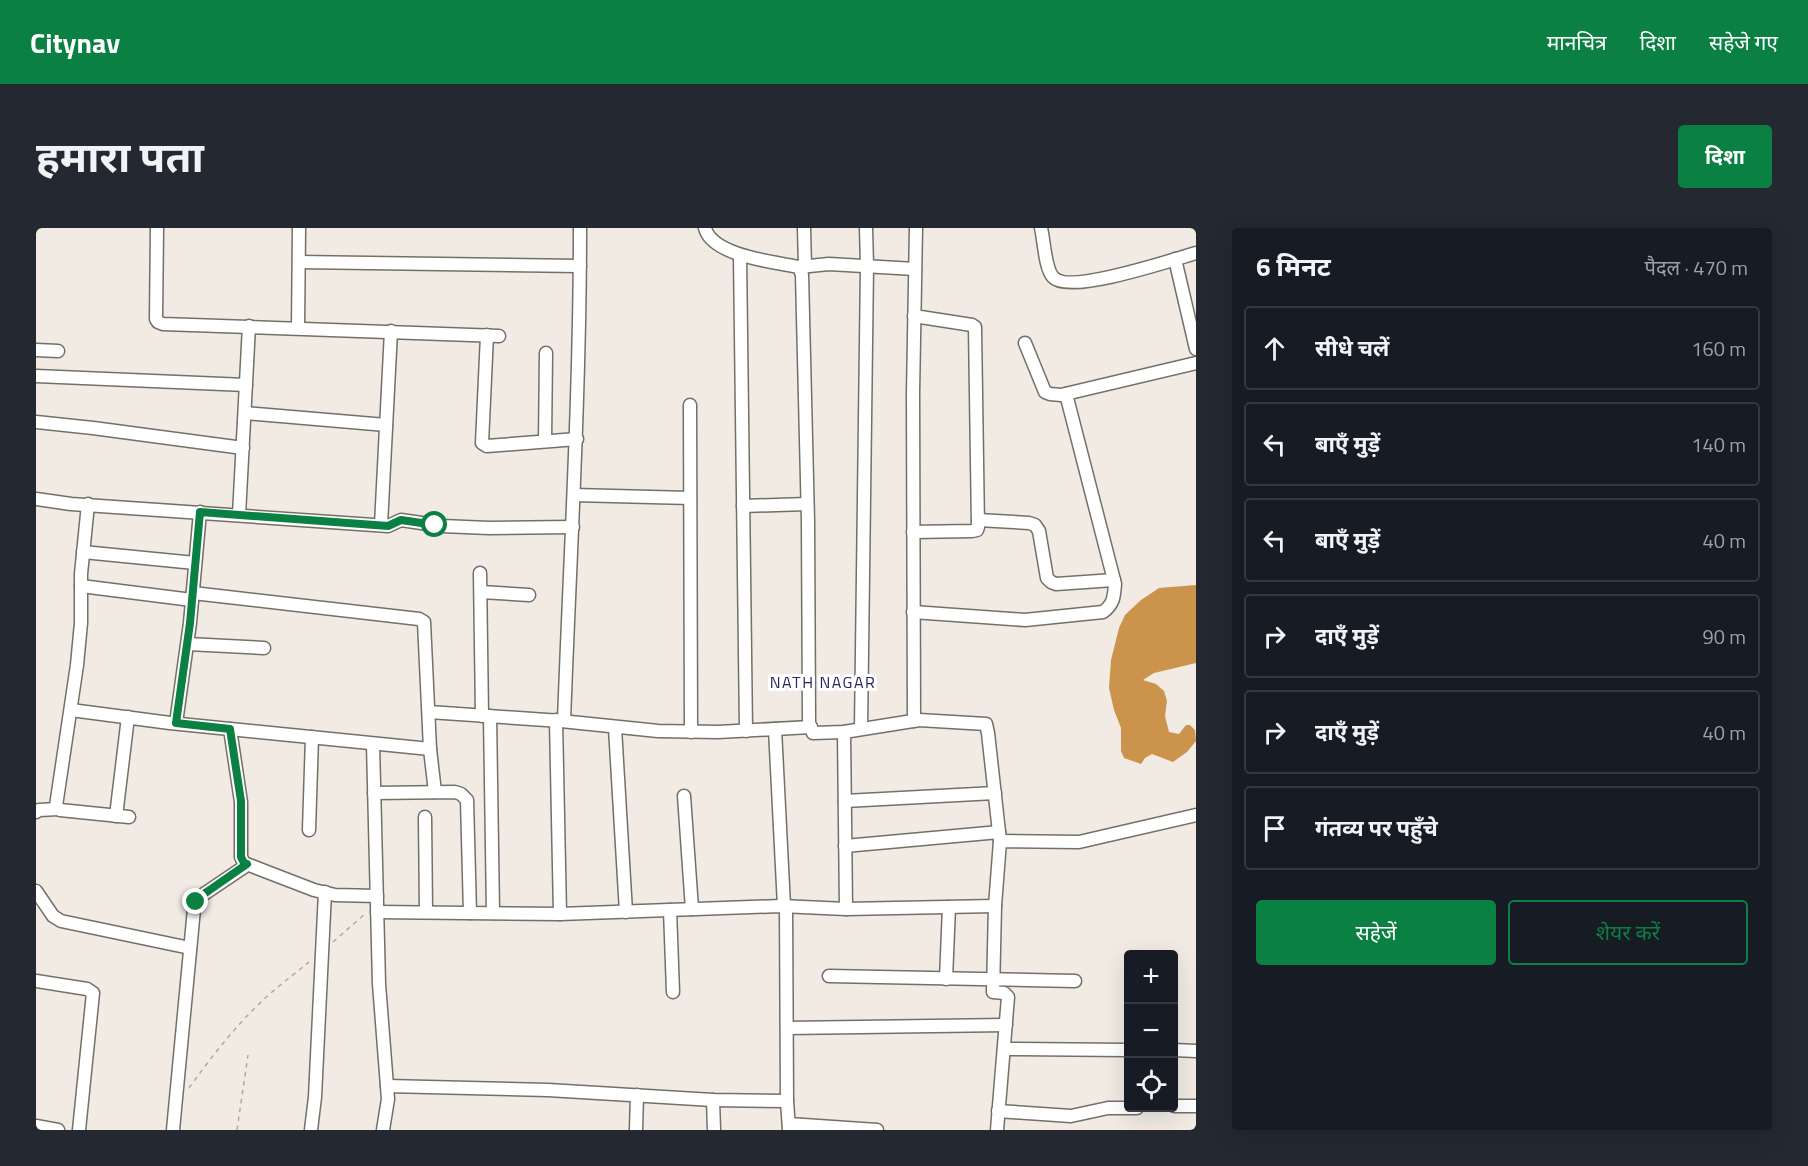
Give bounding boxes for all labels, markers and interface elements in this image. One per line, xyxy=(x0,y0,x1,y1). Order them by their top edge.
text: Citynav xyxy=(30,21,120,64)
text: मानचित्र xyxy=(1547,26,1607,58)
text: दिशा xyxy=(1640,26,1676,58)
text: सहेजे गए xyxy=(1709,26,1778,58)
text: हमारा पता xyxy=(36,124,204,188)
button: दिशा xyxy=(1678,125,1772,188)
text: 6 मिनट xyxy=(1256,247,1331,286)
text: पैदल · 470 m xyxy=(1645,252,1748,283)
text: सीधे चलें xyxy=(1315,331,1389,365)
icon: ahead xyxy=(1258,332,1291,365)
text: 160 m xyxy=(1691,333,1746,364)
text: बाएँ मुड़ें xyxy=(1315,427,1380,461)
icon: left xyxy=(1258,428,1291,461)
text: 140 m xyxy=(1691,429,1746,460)
route start xyxy=(421,511,447,537)
text: बाएँ मुड़ें xyxy=(1315,523,1380,557)
icon: left xyxy=(1258,524,1291,557)
text: 40 m xyxy=(1702,525,1746,556)
text: दाएँ मुड़ें xyxy=(1315,619,1379,653)
icon: right xyxy=(1258,620,1291,653)
text: 90 m xyxy=(1702,621,1746,652)
district label: NATH NAGAR xyxy=(770,670,876,694)
text: दाएँ मुड़ें xyxy=(1315,715,1379,749)
icon: right xyxy=(1258,716,1291,749)
text: 40 m xyxy=(1702,717,1746,748)
text: गंतव्य पर पहुँचे xyxy=(1315,811,1438,845)
icon: arrive xyxy=(1258,812,1291,845)
route end xyxy=(182,888,208,914)
button: सहेजें xyxy=(1256,900,1496,965)
button: शेयर करें xyxy=(1508,900,1748,965)
map controls xyxy=(1124,950,1178,1112)
button: + xyxy=(1124,950,1178,1004)
button: − xyxy=(1124,1004,1178,1058)
button: locate xyxy=(1124,1058,1178,1112)

